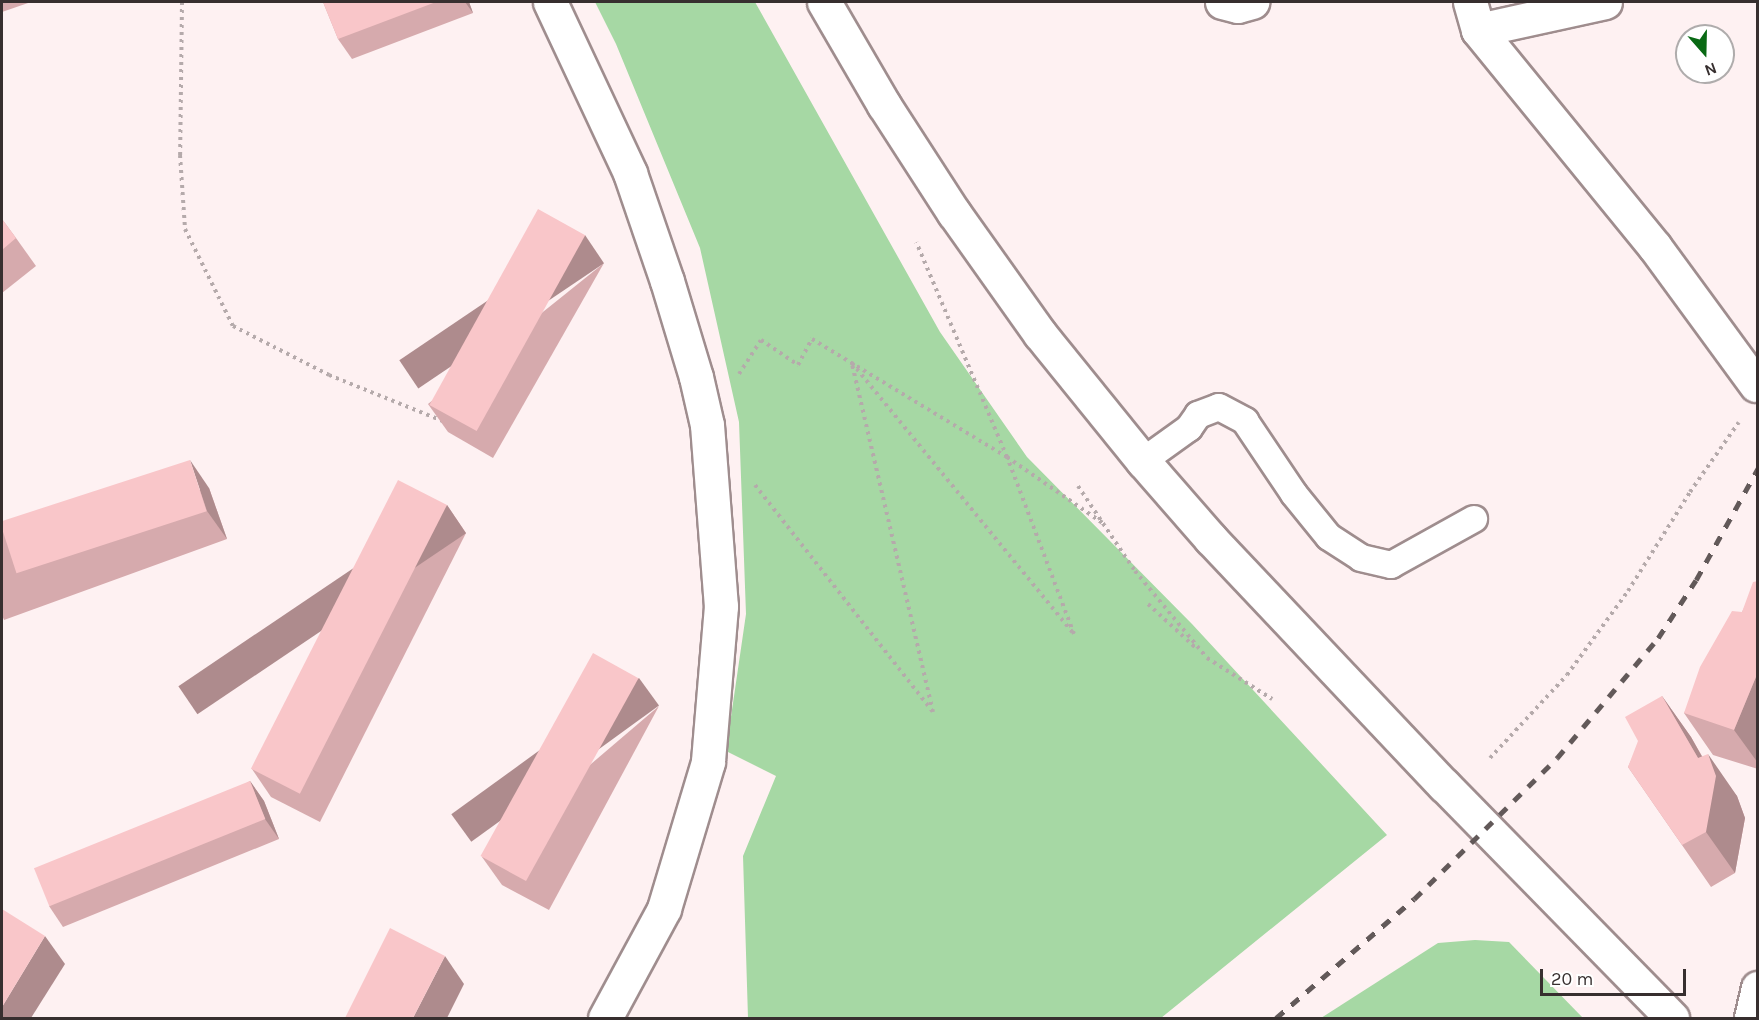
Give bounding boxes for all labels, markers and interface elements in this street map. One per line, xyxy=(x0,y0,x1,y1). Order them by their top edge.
north arrow xyxy=(1675,24,1735,84)
text: N xyxy=(1702,59,1719,80)
scale bar xyxy=(1543,957,1688,995)
text: 20 m xyxy=(1551,968,1593,990)

